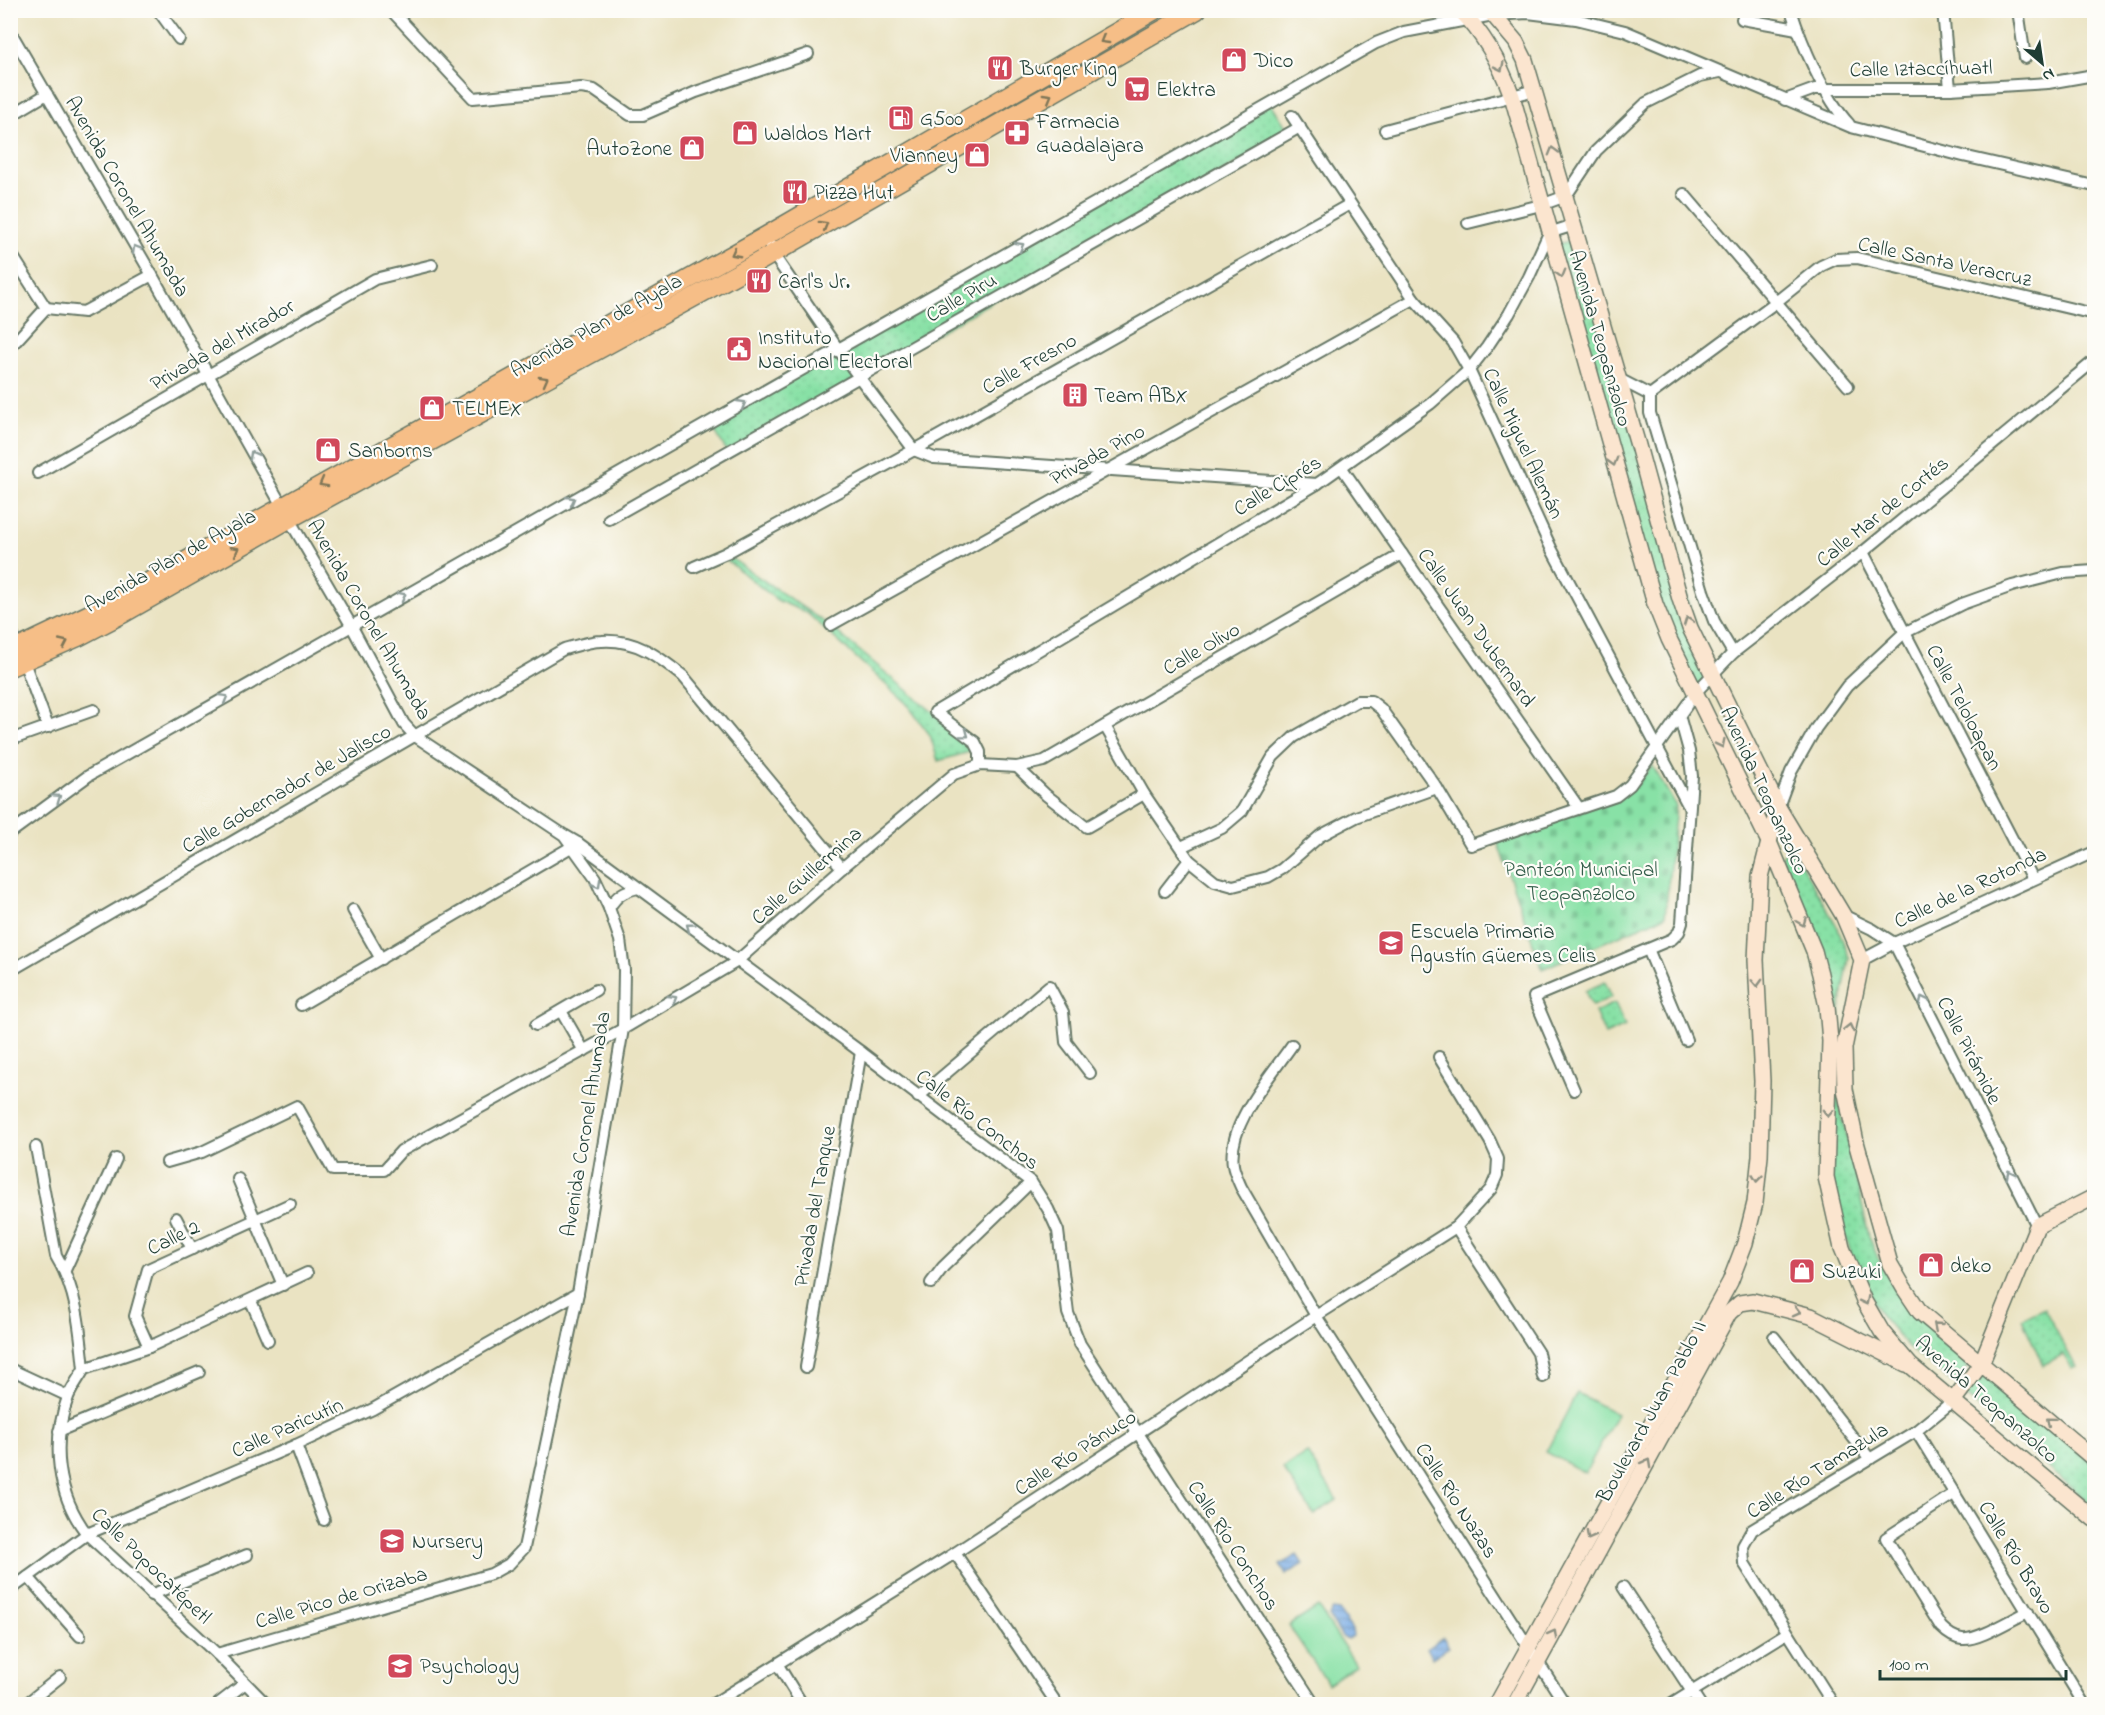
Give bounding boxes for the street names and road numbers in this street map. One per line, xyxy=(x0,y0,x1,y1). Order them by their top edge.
street label: Calle Iztaccíhuatl xyxy=(1849,54,1993,86)
street label: Avenida Coronel Ahumada xyxy=(56,91,196,303)
street label: Calle Santa Veracruz xyxy=(1855,230,2035,296)
street label: Avenida Teopanzolco xyxy=(1560,247,1639,430)
street label: Calle Piru xyxy=(921,266,1003,331)
street label: Avenida Plan de Ayala xyxy=(506,267,689,388)
street label: Privada del Mirador xyxy=(145,292,301,399)
street label: Calle Fresno xyxy=(977,326,1083,403)
street label: Calle Miguel Alemán xyxy=(1472,363,1570,525)
street label: Privada Pino xyxy=(1045,417,1151,494)
street label: Calle Ciprés xyxy=(1228,449,1328,525)
street label: Calle Mar de Cortés xyxy=(1810,450,1956,576)
street label: Avenida Plan de Ayala xyxy=(80,502,263,623)
street label: Avenida Coronel Ahumada xyxy=(298,514,438,726)
street label: Calle Juan Dubernard xyxy=(1409,542,1542,714)
street label: Calle Olivo xyxy=(1158,616,1246,684)
street label: Calle Teloloapan xyxy=(1917,640,2009,776)
street label: Avenida Teopanzolco xyxy=(1711,702,1815,880)
street label: Calle Gobernador de Jalisco xyxy=(177,717,397,862)
street label: Calle Guillermina xyxy=(745,820,869,933)
street label: Calle de la Rotonda xyxy=(1890,840,2052,937)
street label: Calle Pirámide xyxy=(1928,992,2009,1111)
street label: Avenida Coronel Ahumada xyxy=(554,1010,620,1239)
street label: Calle Río Conchos xyxy=(908,1063,1045,1179)
street label: Privada del Tanque xyxy=(787,1123,845,1289)
street label: Calle 2 xyxy=(143,1213,205,1264)
street label: Boulevard Juan Pablo II xyxy=(1590,1315,1715,1509)
street label: Avenida Teopanzolco xyxy=(1907,1330,2064,1472)
street label: Calle Paricutín xyxy=(227,1391,349,1467)
street label: Calle Río Pánuco xyxy=(1009,1403,1143,1504)
street label: Calle Río Tamazula xyxy=(1741,1416,1895,1528)
street label: Calle Río Nazas xyxy=(1407,1437,1504,1565)
street label: Calle Río Conchos xyxy=(1179,1475,1286,1617)
street label: Calle Río Bravo xyxy=(1970,1496,2061,1620)
street label: Calle Popocatépetl xyxy=(84,1501,218,1632)
street label: Calle Pico de Orizaba xyxy=(252,1560,431,1638)

